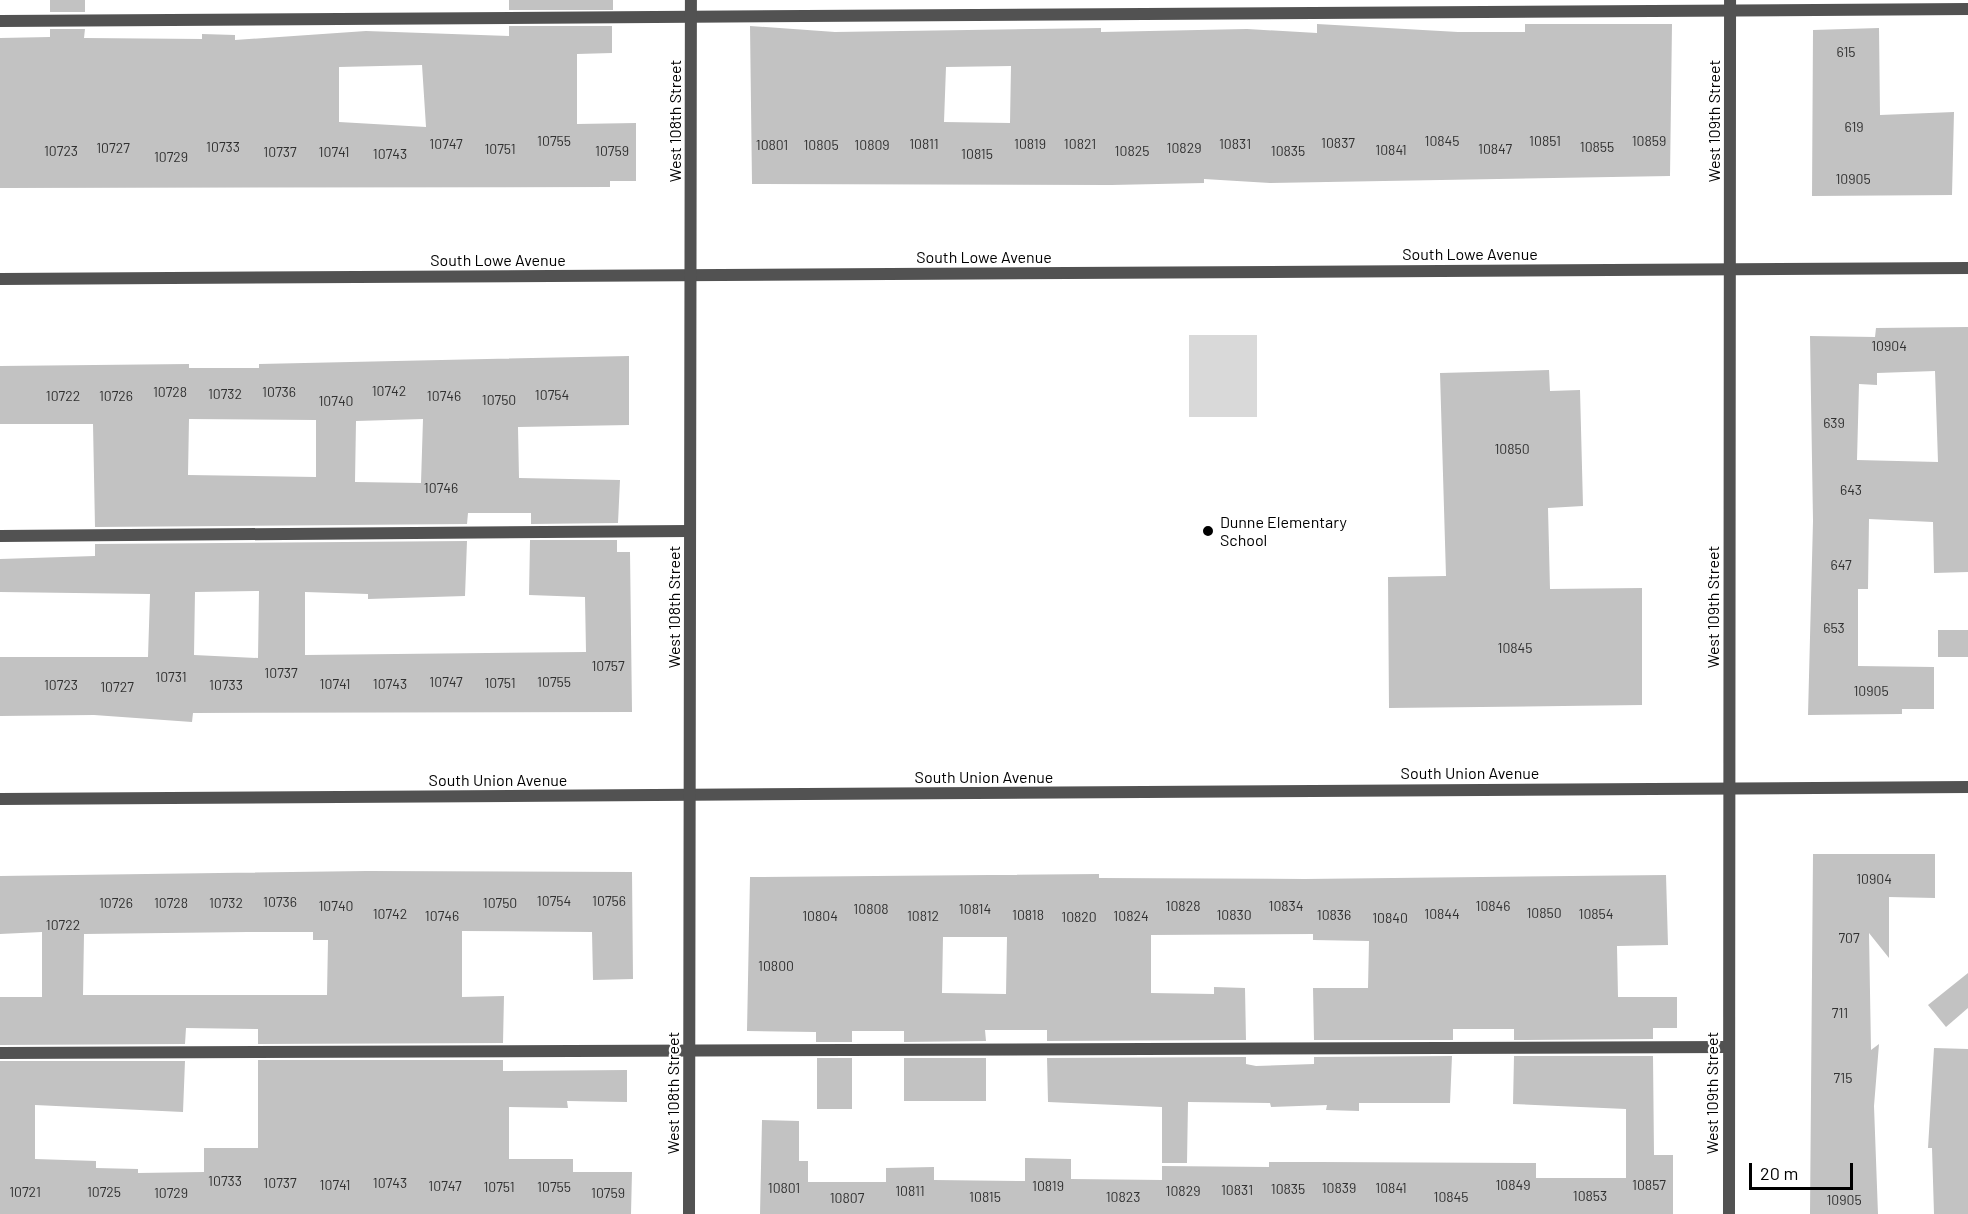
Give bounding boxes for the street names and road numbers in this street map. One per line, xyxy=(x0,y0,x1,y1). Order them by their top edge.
street label: West 108th Street xyxy=(665,60,685,182)
street label: West 109th Street xyxy=(1704,60,1724,182)
street label: South Lowe Avenue xyxy=(1402,244,1538,264)
street label: South Lowe Avenue xyxy=(916,247,1052,267)
street label: South Lowe Avenue xyxy=(430,250,566,270)
street label: West 108th Street xyxy=(664,546,684,668)
street label: West 109th Street xyxy=(1703,546,1723,668)
street label: South Union Avenue xyxy=(1401,763,1539,783)
street label: South Union Avenue xyxy=(915,767,1053,787)
street label: South Union Avenue xyxy=(429,770,567,790)
street label: West 108th Street xyxy=(663,1032,683,1154)
street label: West 109th Street xyxy=(1702,1032,1722,1154)

